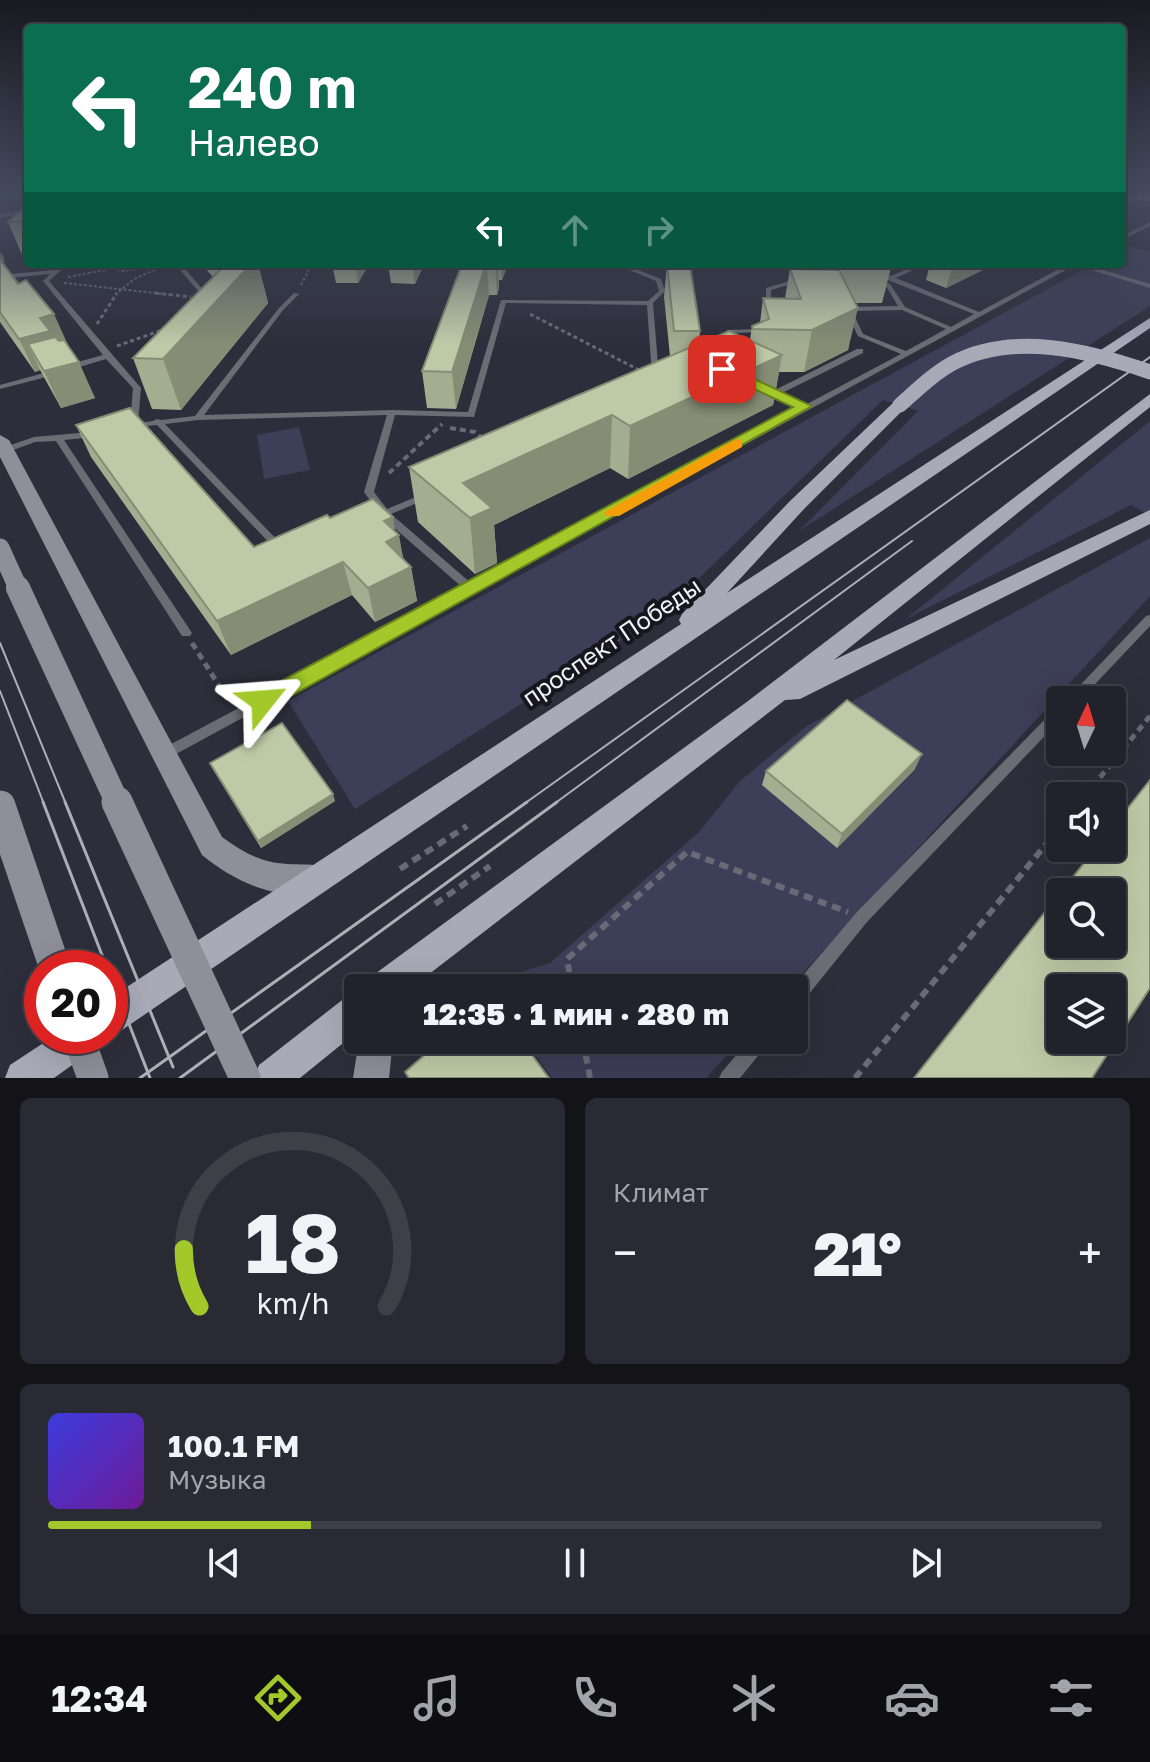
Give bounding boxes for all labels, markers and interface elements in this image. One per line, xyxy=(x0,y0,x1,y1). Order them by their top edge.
text: 240 m xyxy=(188,53,357,120)
icon: left xyxy=(56,56,160,160)
text: Налево xyxy=(188,121,320,164)
icon: left xyxy=(469,208,513,252)
icon: ahead xyxy=(553,208,597,252)
icon: right xyxy=(637,208,681,252)
pin xyxy=(688,335,756,403)
icon: arrive xyxy=(700,347,744,391)
street label: проспект Победы xyxy=(516,571,706,711)
position arrow xyxy=(221,659,305,743)
north arrow xyxy=(1046,686,1126,766)
map controls xyxy=(1046,686,1126,1054)
button: sound xyxy=(1046,782,1126,862)
button: search xyxy=(1046,878,1126,958)
speed limit sign: 20 xyxy=(24,950,128,1054)
button: layers xyxy=(1046,974,1126,1054)
text: 12:35 · 1 мин · 280 m xyxy=(423,996,729,1032)
text: Климат xyxy=(613,1177,709,1208)
text: 18 xyxy=(244,1191,341,1291)
text: 21° xyxy=(813,1217,902,1289)
text: − xyxy=(613,1226,637,1279)
text: + xyxy=(1078,1226,1102,1279)
text: km/h xyxy=(256,1286,329,1320)
text: 100.1 FM xyxy=(168,1428,300,1464)
text: Музыка xyxy=(168,1464,266,1495)
icon: previous xyxy=(202,1541,246,1585)
icon: pause xyxy=(553,1541,597,1585)
icon: next xyxy=(904,1541,948,1585)
icon: directions xyxy=(250,1670,306,1726)
icon: music xyxy=(409,1670,465,1726)
icon: phone xyxy=(567,1670,623,1726)
icon: climate xyxy=(726,1670,782,1726)
icon: car xyxy=(884,1670,940,1726)
icon: filters xyxy=(1043,1670,1099,1726)
text: 12:34 xyxy=(51,1677,148,1720)

